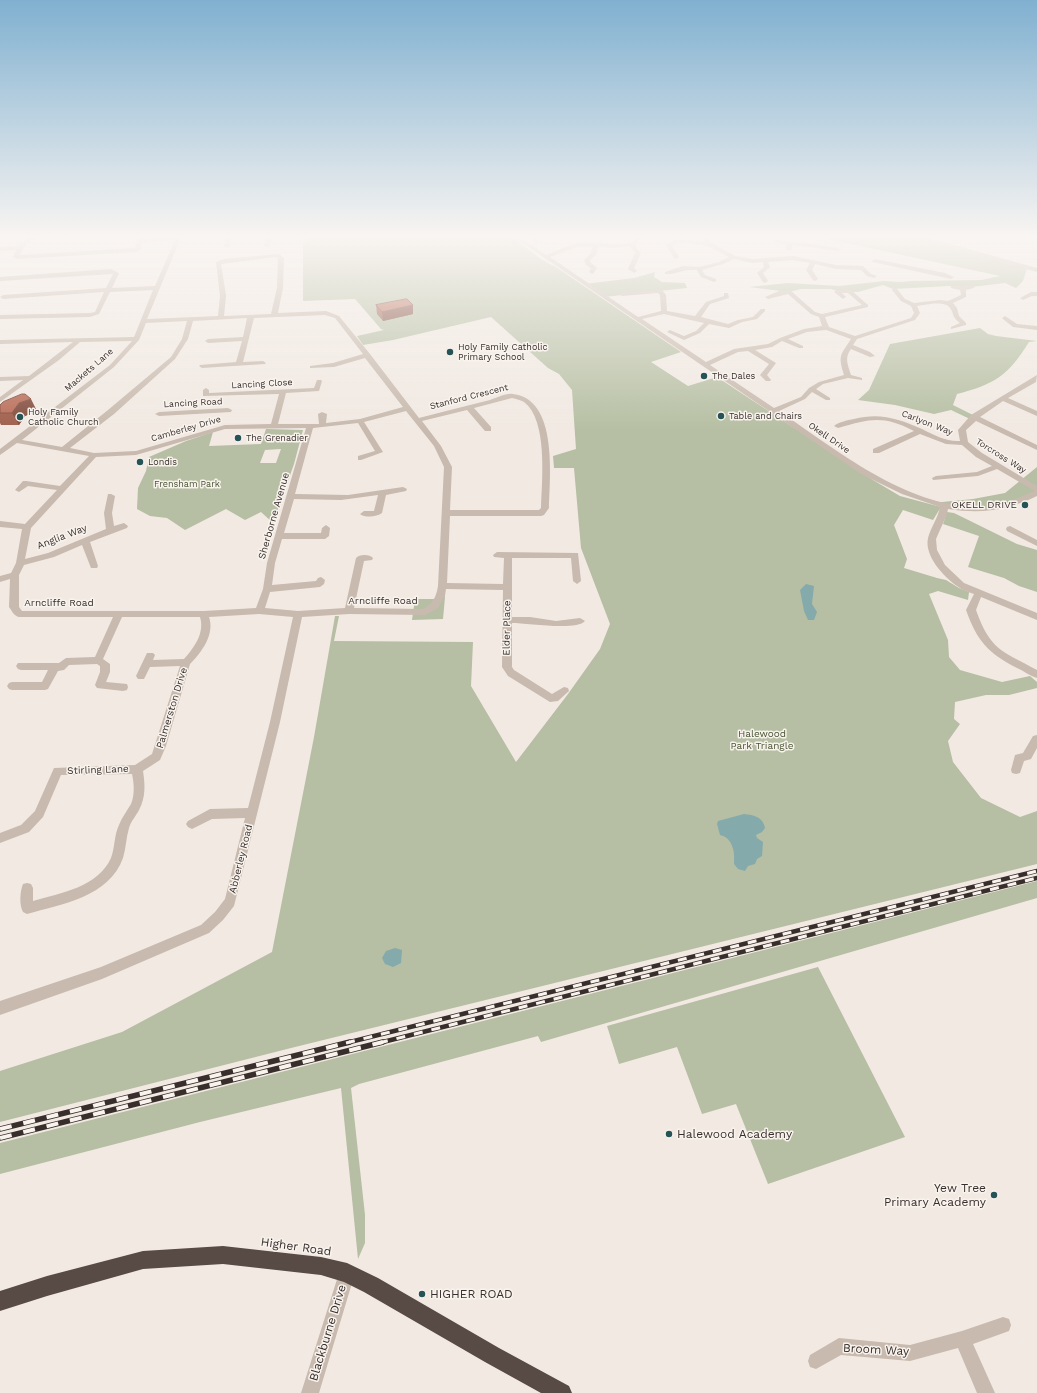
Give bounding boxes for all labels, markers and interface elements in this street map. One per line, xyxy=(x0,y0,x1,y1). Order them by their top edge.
place label: Holy Family Catholic Primary School xyxy=(458,342,548,363)
street label: Mackets Lane xyxy=(63,346,115,394)
marker: Holy Family Catholic Primary School xyxy=(445,347,455,357)
marker: The Dales xyxy=(699,371,709,381)
place label: The Dales xyxy=(712,371,755,381)
street label: Lancing Close xyxy=(231,377,293,391)
street label: Stanford Crescent xyxy=(429,382,509,412)
street label: Lancing Road xyxy=(163,396,223,410)
place label: Holy Family Catholic Church xyxy=(28,407,99,428)
street label: Carlyon Way xyxy=(900,408,954,438)
marker: Table and Chairs xyxy=(716,411,726,421)
place label: Table and Chairs xyxy=(729,411,802,421)
marker: Holy Family Catholic Church xyxy=(15,412,25,422)
street label: Camberley Drive xyxy=(150,414,222,444)
street label: Okell Drive xyxy=(806,420,852,456)
marker: The Grenadier xyxy=(233,433,243,443)
place label: The Grenadier xyxy=(246,433,308,443)
street label: Torcross Way xyxy=(974,436,1028,476)
marker: Londis xyxy=(135,457,145,467)
place label: Londis xyxy=(148,457,177,467)
street label: Sherborne Avenue xyxy=(256,471,292,561)
park label: Frensham Park xyxy=(154,479,220,489)
place label: OKELL DRIVE xyxy=(952,499,1017,511)
marker: OKELL DRIVE xyxy=(1020,500,1030,510)
street label: Anglia Way xyxy=(35,522,89,552)
street label: Arncliffe Road xyxy=(348,595,418,607)
street label: Arncliffe Road xyxy=(24,597,94,609)
street label: Elder Place xyxy=(501,600,513,656)
street label: Palmerston Drive xyxy=(154,666,190,750)
park label: Halewood Park Triangle xyxy=(730,728,794,752)
street label: Stirling Lane xyxy=(67,763,129,777)
street label: Abberley Road xyxy=(227,823,255,895)
place label: Halewood Academy xyxy=(677,1127,792,1141)
marker: Halewood Academy xyxy=(664,1129,674,1139)
place label: Yew Tree Primary Academy xyxy=(884,1181,986,1209)
marker: Yew Tree Primary Academy xyxy=(989,1190,999,1200)
street label: Higher Road xyxy=(260,1235,332,1259)
street label: Blackburne Drive xyxy=(307,1283,349,1383)
place label: HIGHER ROAD xyxy=(430,1287,513,1301)
marker: HIGHER ROAD xyxy=(417,1289,427,1299)
street label: Broom Way xyxy=(843,1341,909,1359)

